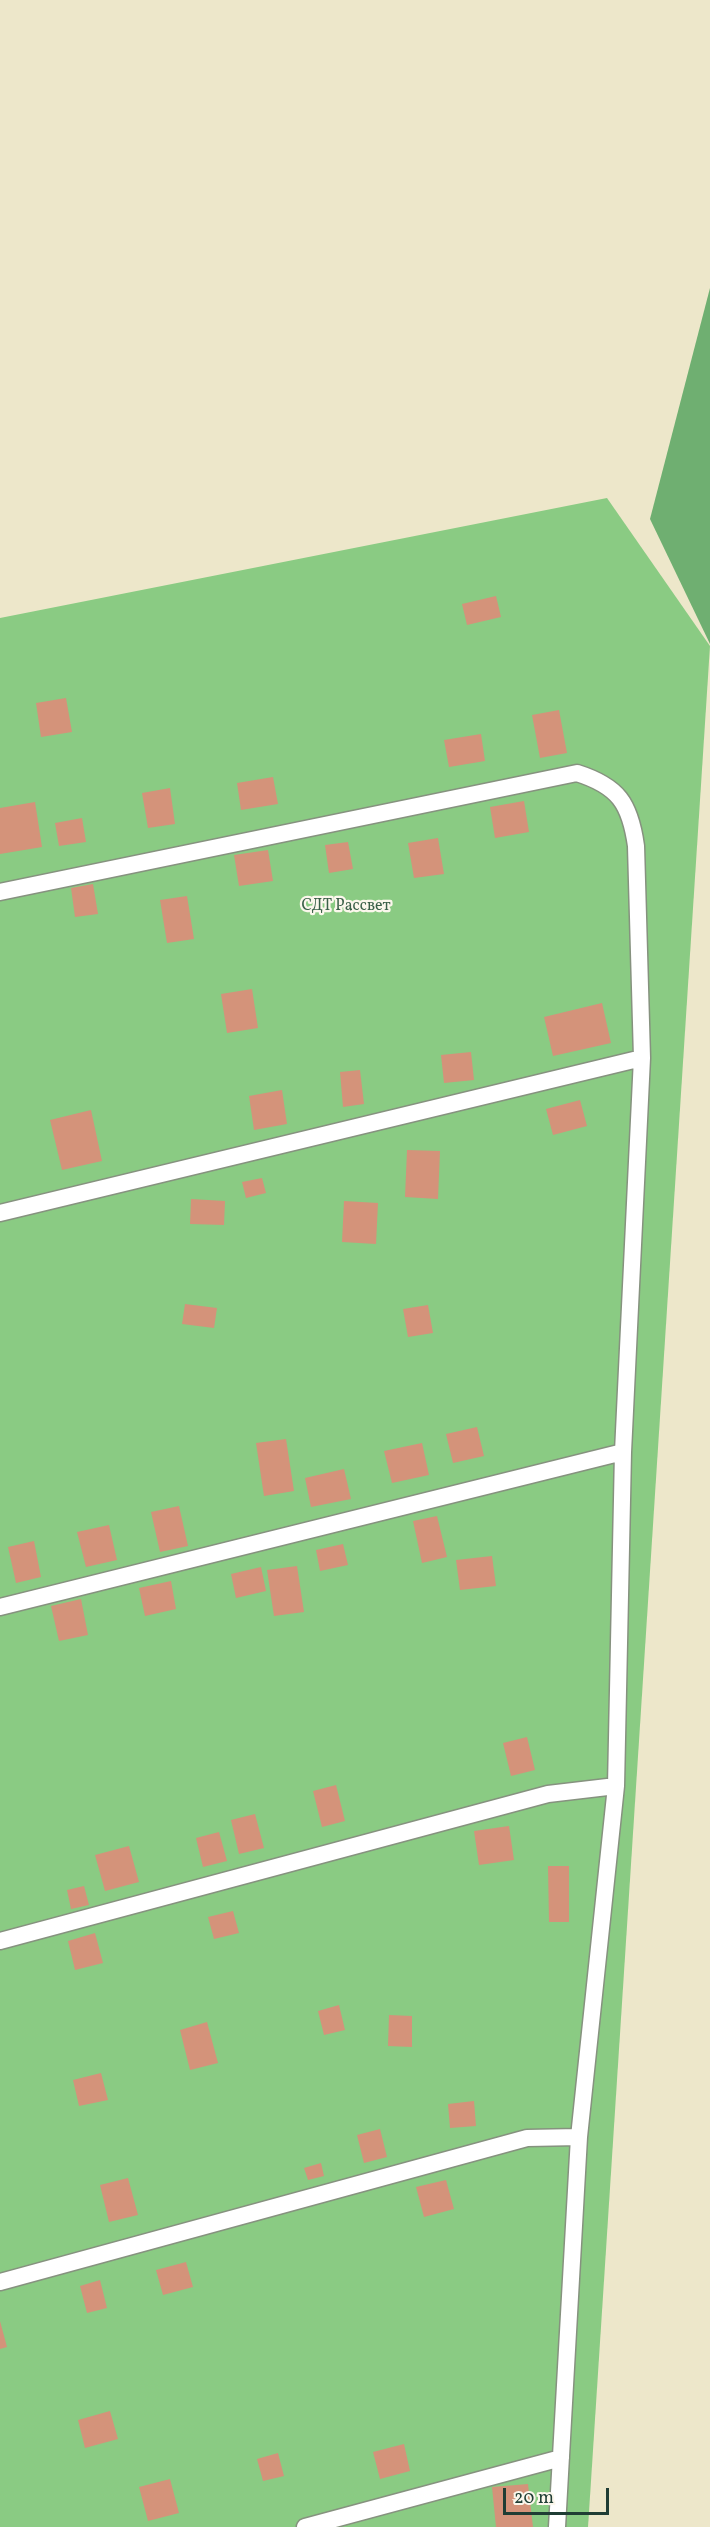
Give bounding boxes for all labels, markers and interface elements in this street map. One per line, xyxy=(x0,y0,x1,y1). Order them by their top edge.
park label: СДТ Рассвет xyxy=(301,897,391,917)
scale bar xyxy=(506,2476,612,2514)
text: 20 m xyxy=(514,2486,554,2511)

